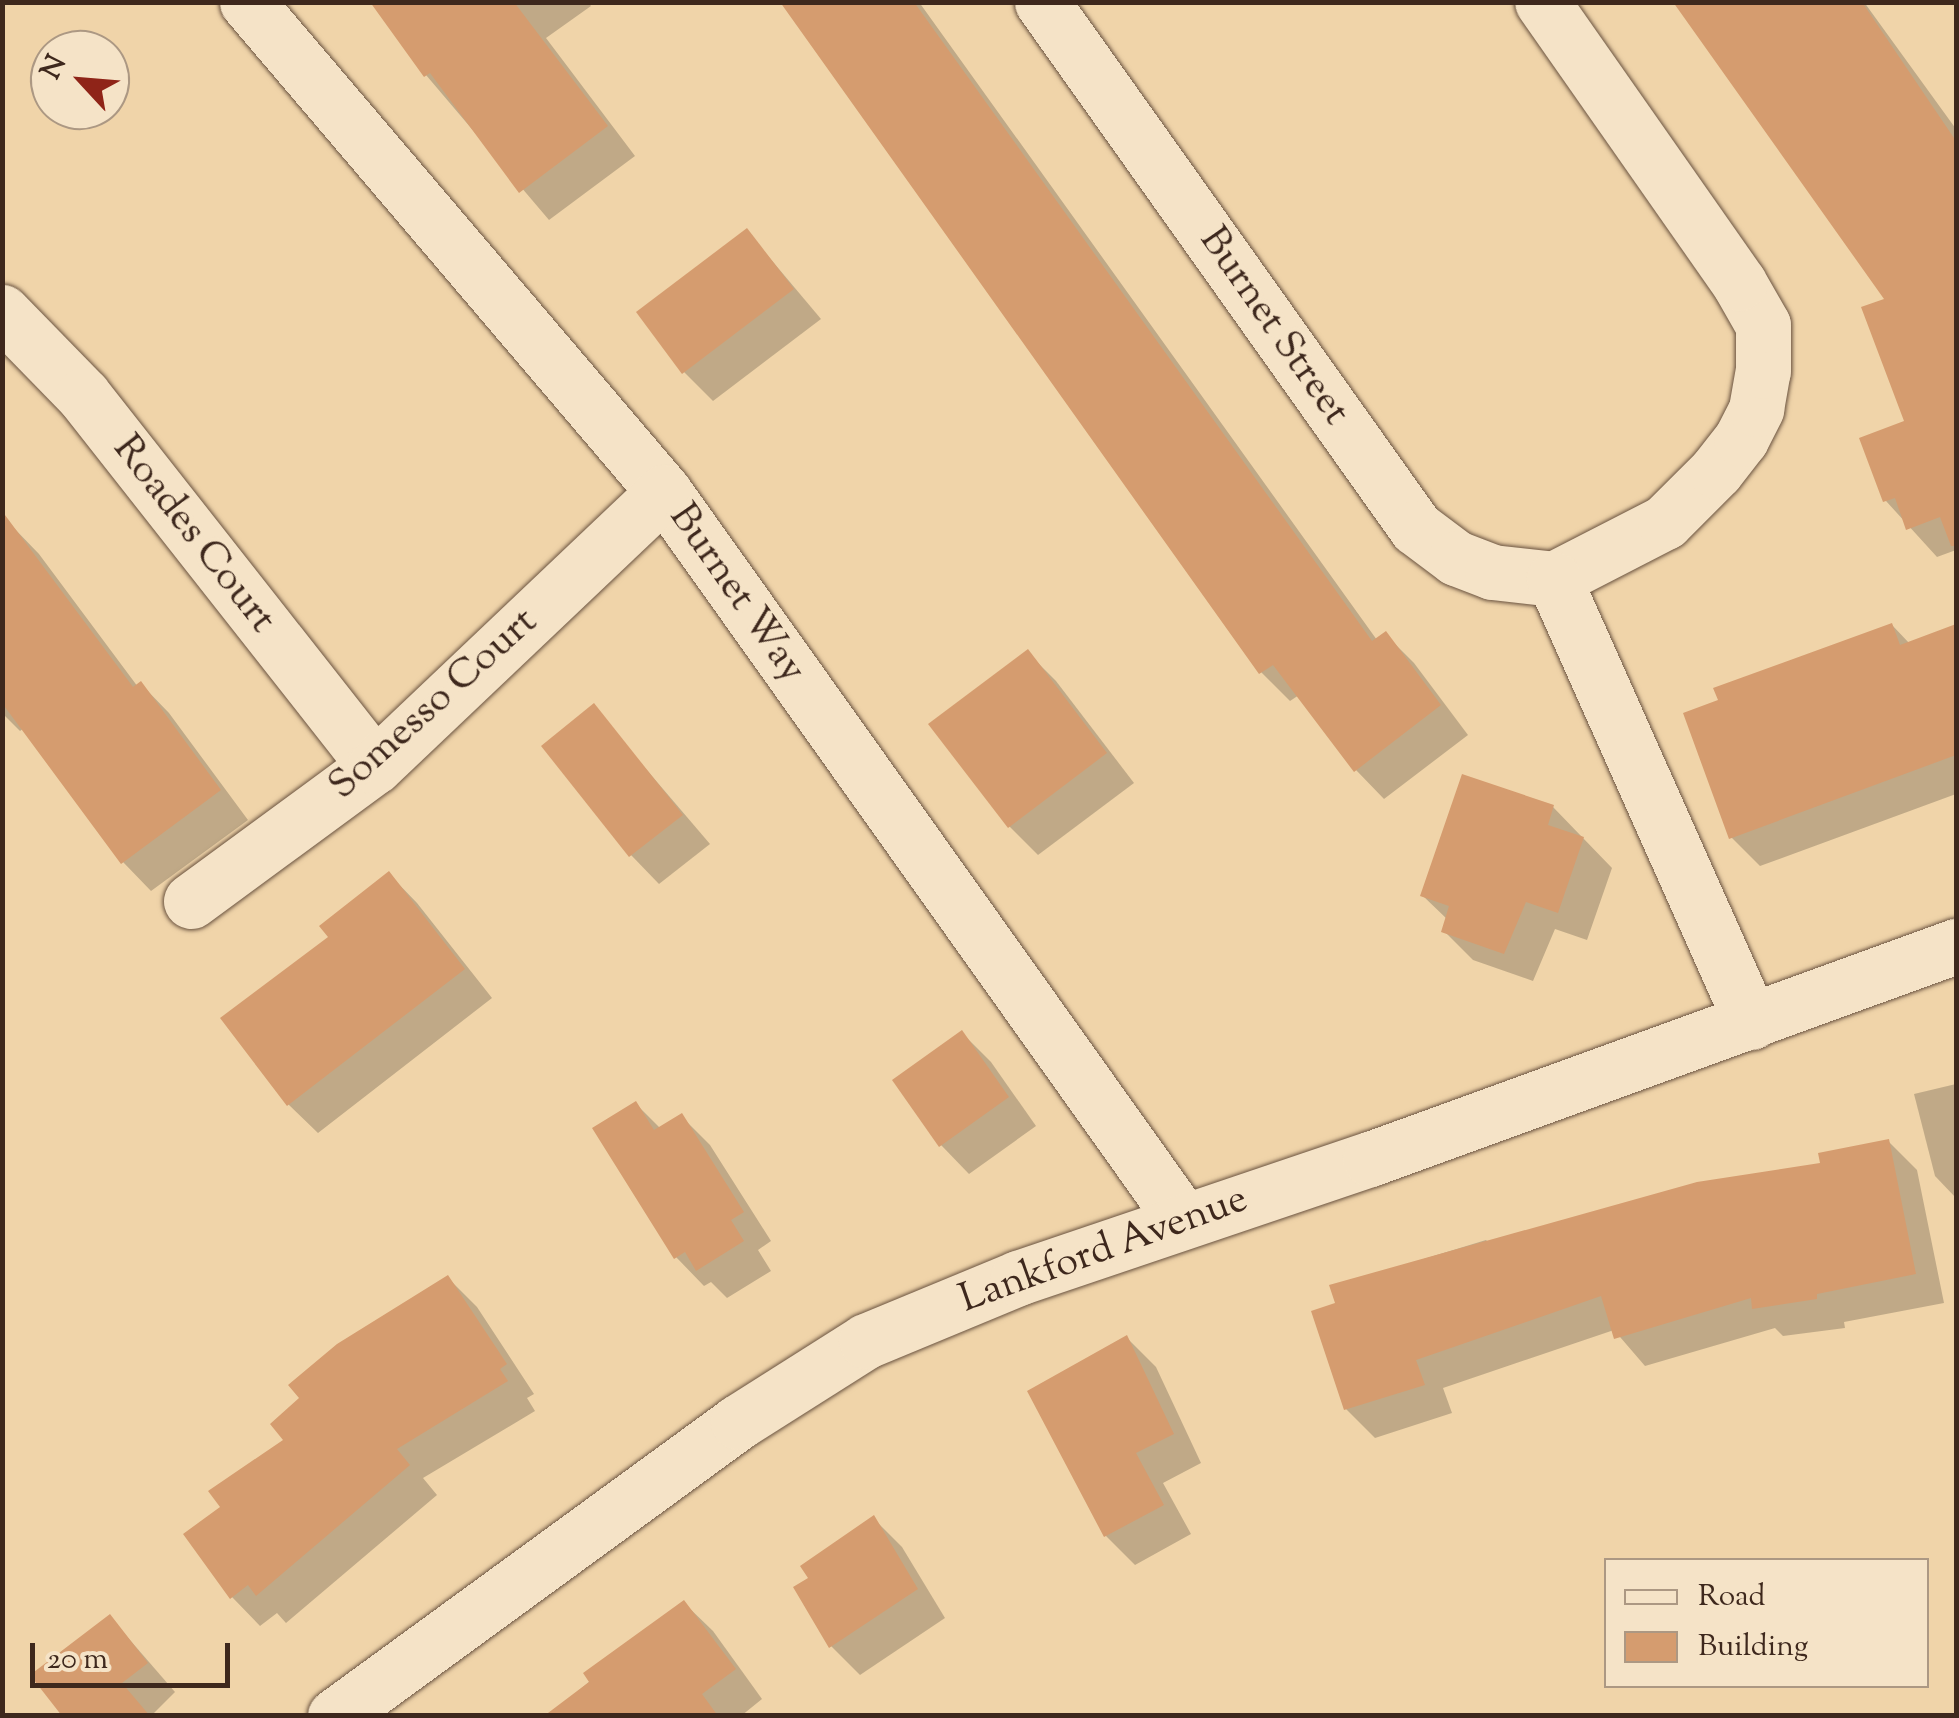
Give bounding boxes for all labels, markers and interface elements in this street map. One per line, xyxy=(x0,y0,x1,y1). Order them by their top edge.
north arrow xyxy=(30,30,130,130)
text: N xyxy=(32,49,78,87)
street label: Burnet Street xyxy=(1187,219,1359,435)
street label: Roades Court xyxy=(101,427,285,643)
street label: Burnet Way xyxy=(657,495,815,693)
street label: Somesso Court xyxy=(320,599,548,811)
street label: Lankford Avenue xyxy=(954,1177,1254,1325)
legend xyxy=(1604,1558,1929,1688)
text: Road xyxy=(1698,1576,1765,1619)
scale bar xyxy=(35,1623,235,1685)
text: Building xyxy=(1698,1626,1808,1669)
text: 20 m xyxy=(47,1639,108,1682)

